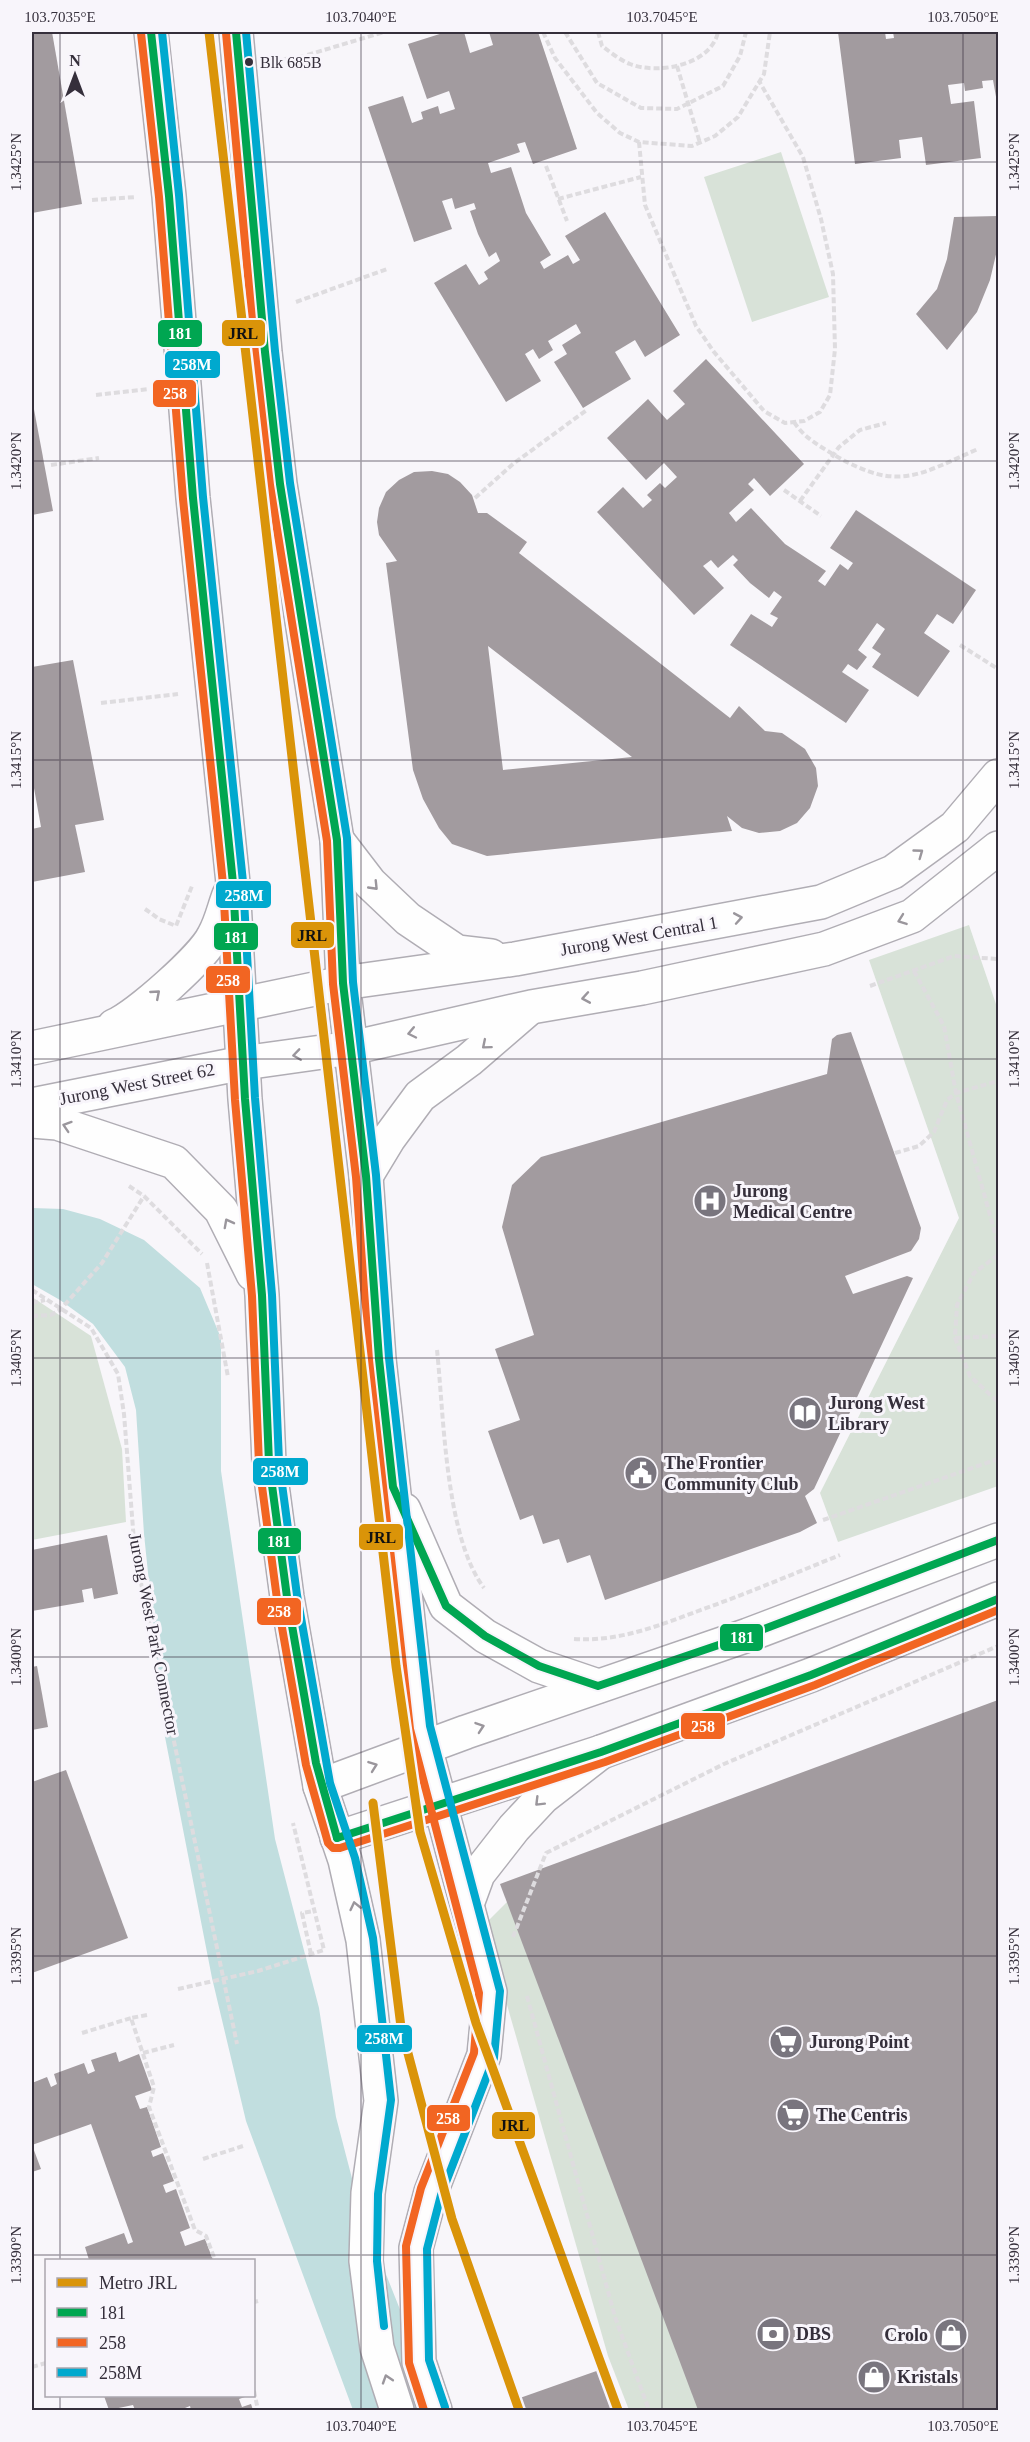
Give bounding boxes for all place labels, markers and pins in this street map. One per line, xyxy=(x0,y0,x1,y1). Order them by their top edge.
place label: Blk 685B xyxy=(260,54,322,71)
marker: Blk 685B xyxy=(243,56,255,68)
place label: Jurong Medical Centre xyxy=(733,1181,852,1222)
hospital icon: Jurong Medical Centre xyxy=(692,1183,728,1219)
place label: Jurong West Library xyxy=(828,1393,925,1434)
library icon: Jurong West Library xyxy=(787,1395,823,1431)
place label: The Frontier Community Club xyxy=(664,1453,799,1494)
public building icon: The Frontier Community Club xyxy=(623,1455,659,1491)
supermarket icon: Jurong Point xyxy=(768,2024,804,2060)
place label: Jurong Point xyxy=(809,2032,909,2052)
supermarket icon: The Centris xyxy=(775,2097,811,2133)
place label: The Centris xyxy=(816,2105,908,2125)
bank icon: DBS xyxy=(755,2316,791,2352)
shop icon: Crolo xyxy=(933,2317,969,2353)
place label: DBS xyxy=(796,2324,831,2344)
place label: Crolo xyxy=(884,2325,928,2345)
shop icon: Kristals xyxy=(856,2359,892,2395)
place label: Kristals xyxy=(897,2367,958,2387)

